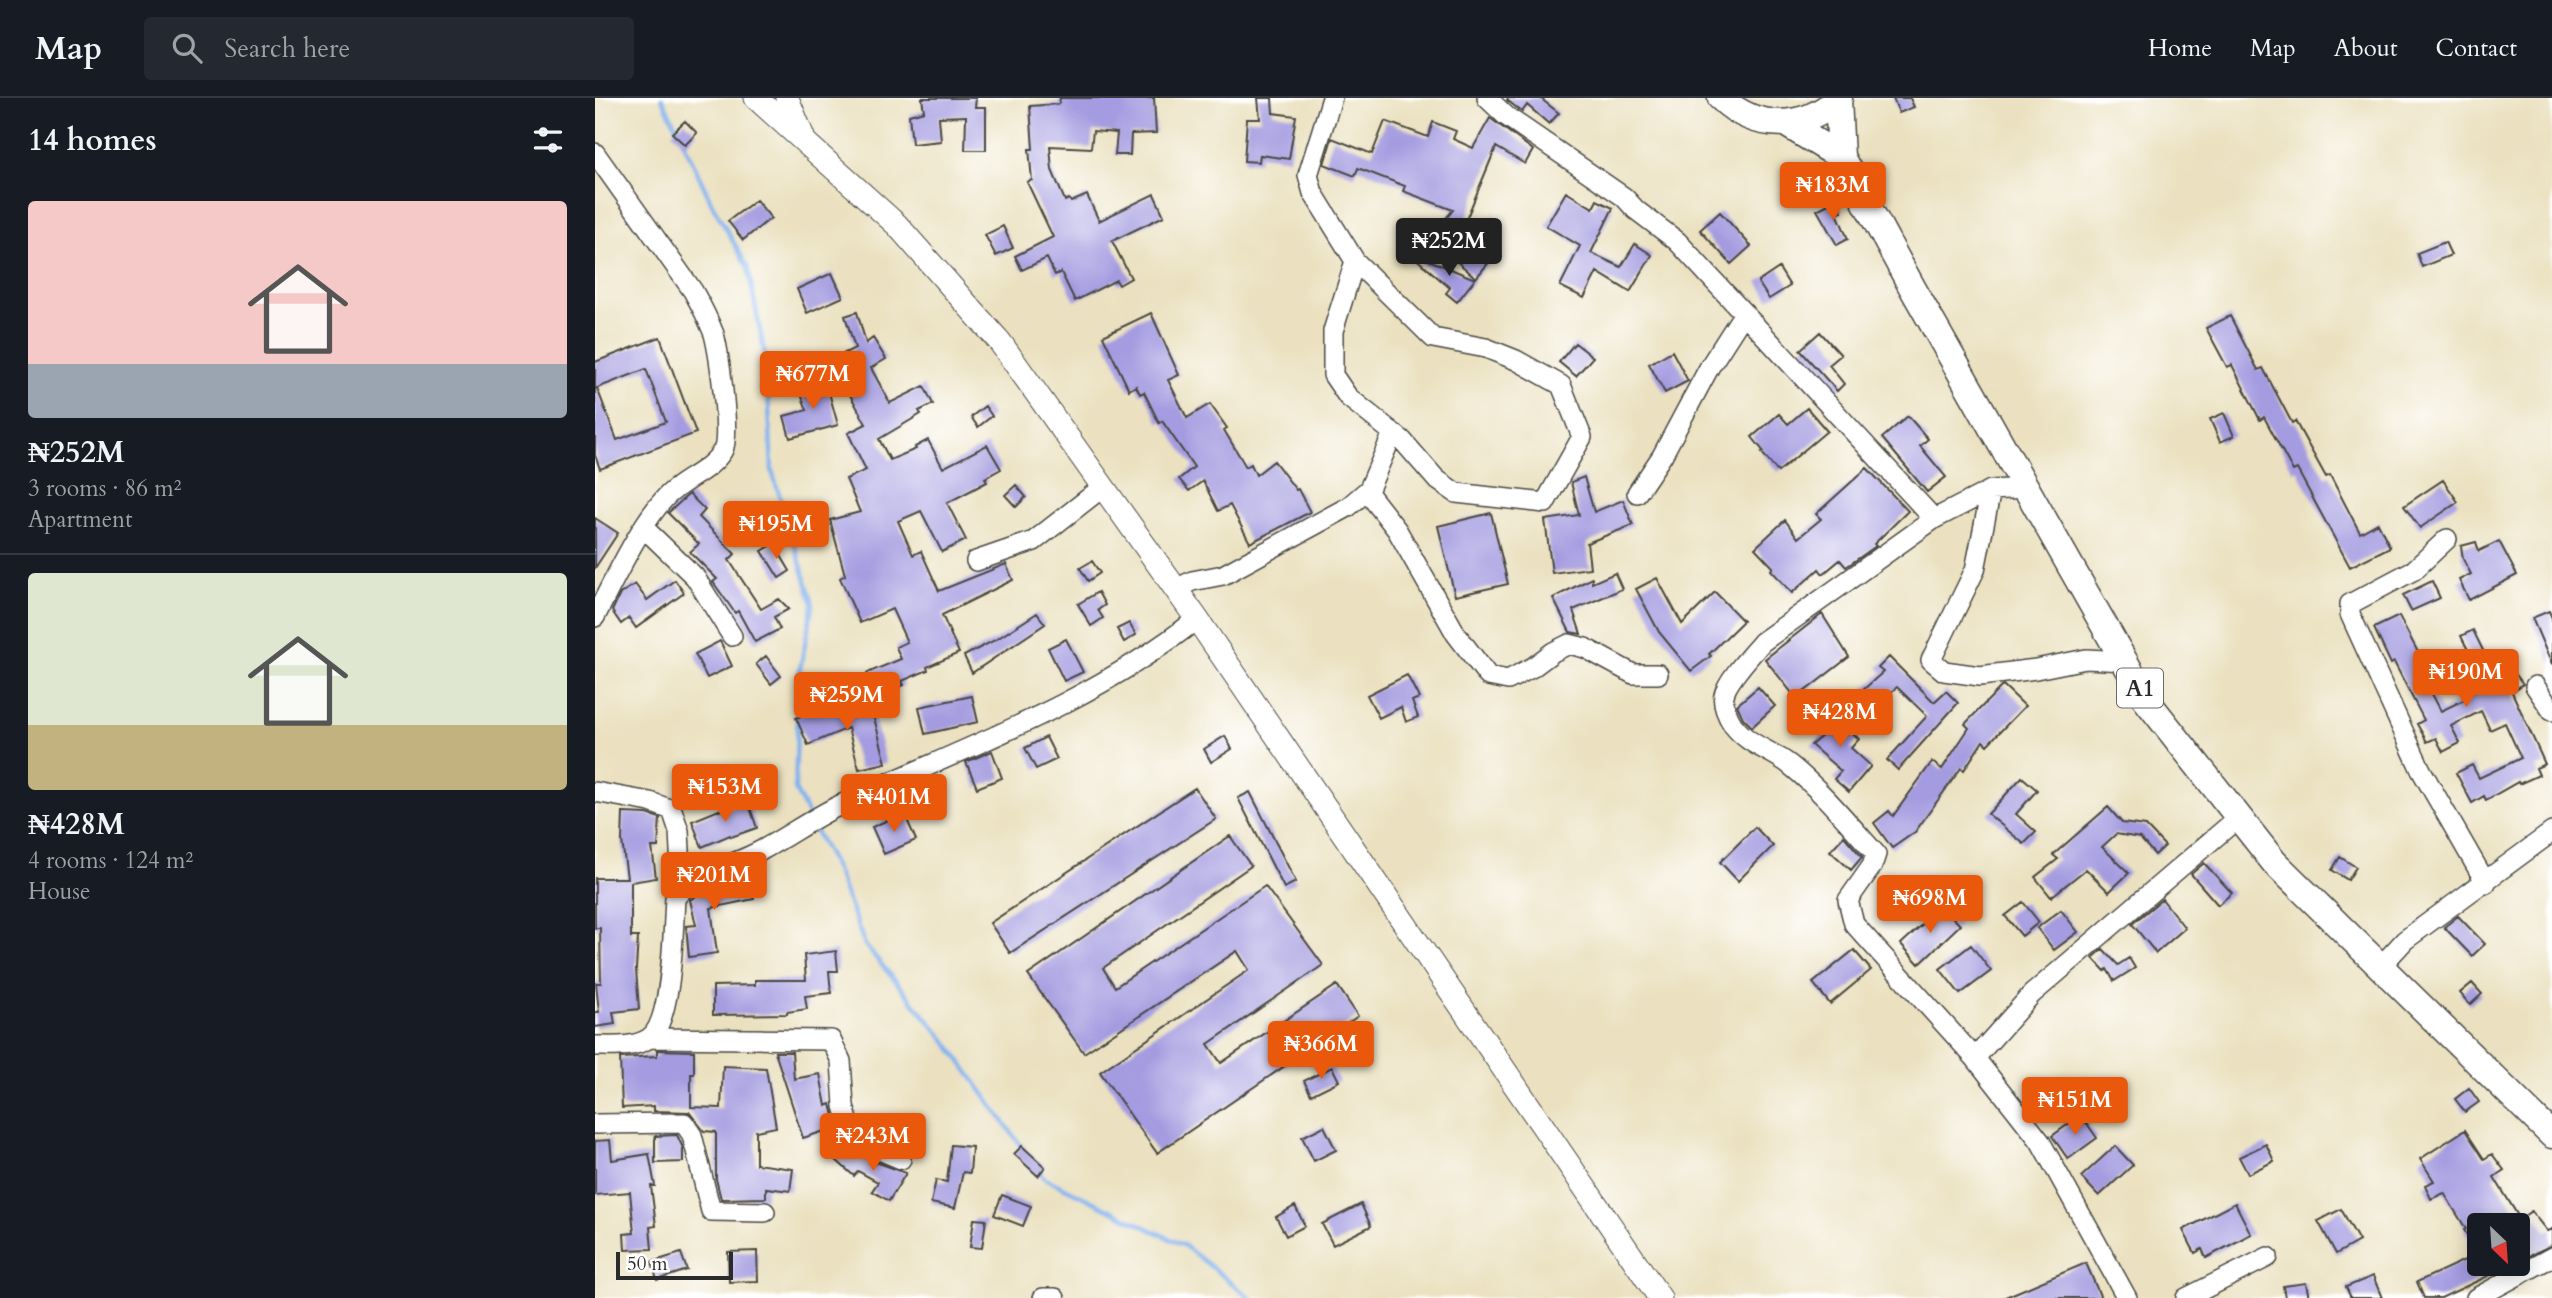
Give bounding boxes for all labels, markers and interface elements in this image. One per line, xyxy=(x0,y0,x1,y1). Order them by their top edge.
search box xyxy=(144,17,634,80)
text: Map xyxy=(35,26,102,71)
icon: search xyxy=(168,29,206,67)
text: Search here xyxy=(224,31,350,66)
text: Home xyxy=(2148,32,2212,65)
text: Map xyxy=(2250,32,2296,65)
text: About xyxy=(2334,32,2398,65)
text: Contact xyxy=(2436,32,2517,65)
text: 14 homes xyxy=(28,120,157,161)
icon: filters xyxy=(529,121,567,159)
pin: ₦183M xyxy=(1784,162,1882,222)
text: ₦183M xyxy=(1796,169,1870,200)
pin: ₦252M xyxy=(1400,218,1498,278)
text: ₦252M xyxy=(1412,225,1486,256)
icon: home xyxy=(235,246,361,372)
pin: ₦677M xyxy=(764,352,862,411)
text: ₦677M xyxy=(776,358,850,389)
text: ₦252M xyxy=(28,432,125,473)
text: 3 rooms · 86 m² xyxy=(28,473,181,504)
pin: ₦195M xyxy=(727,502,825,561)
text: Apartment xyxy=(28,504,132,535)
text: ₦195M xyxy=(739,508,813,539)
icon: home xyxy=(235,618,361,744)
pin: ₦190M xyxy=(2417,650,2515,709)
text: ₦190M xyxy=(2429,656,2503,687)
road number: A1 xyxy=(2117,668,2163,708)
pin: ₦259M xyxy=(798,672,896,732)
text: ₦259M xyxy=(810,679,884,710)
pin: ₦428M xyxy=(1791,690,1889,749)
text: ₦428M xyxy=(1803,696,1877,727)
pin: ₦153M xyxy=(676,764,774,824)
text: ₦153M xyxy=(688,771,762,802)
pin: ₦401M xyxy=(845,774,943,834)
text: ₦401M xyxy=(857,781,931,812)
text: ₦428M xyxy=(28,804,125,845)
text: 4 rooms · 124 m² xyxy=(28,845,193,876)
pin: ₦201M xyxy=(665,852,763,912)
text: ₦201M xyxy=(677,859,751,890)
text: House xyxy=(28,876,90,907)
pin: ₦698M xyxy=(1881,876,1979,935)
text: ₦698M xyxy=(1893,882,1967,913)
pin: ₦366M xyxy=(1272,1021,1370,1081)
text: ₦366M xyxy=(1284,1028,1358,1059)
pin: ₦151M xyxy=(2026,1077,2124,1137)
text: ₦151M xyxy=(2038,1084,2112,1115)
pin: ₦243M xyxy=(824,1114,922,1173)
text: ₦243M xyxy=(836,1120,910,1151)
north arrow xyxy=(2467,1213,2531,1276)
map controls xyxy=(2467,1213,2530,1276)
scale bar xyxy=(616,1249,733,1281)
text: 50 m xyxy=(627,1251,668,1277)

